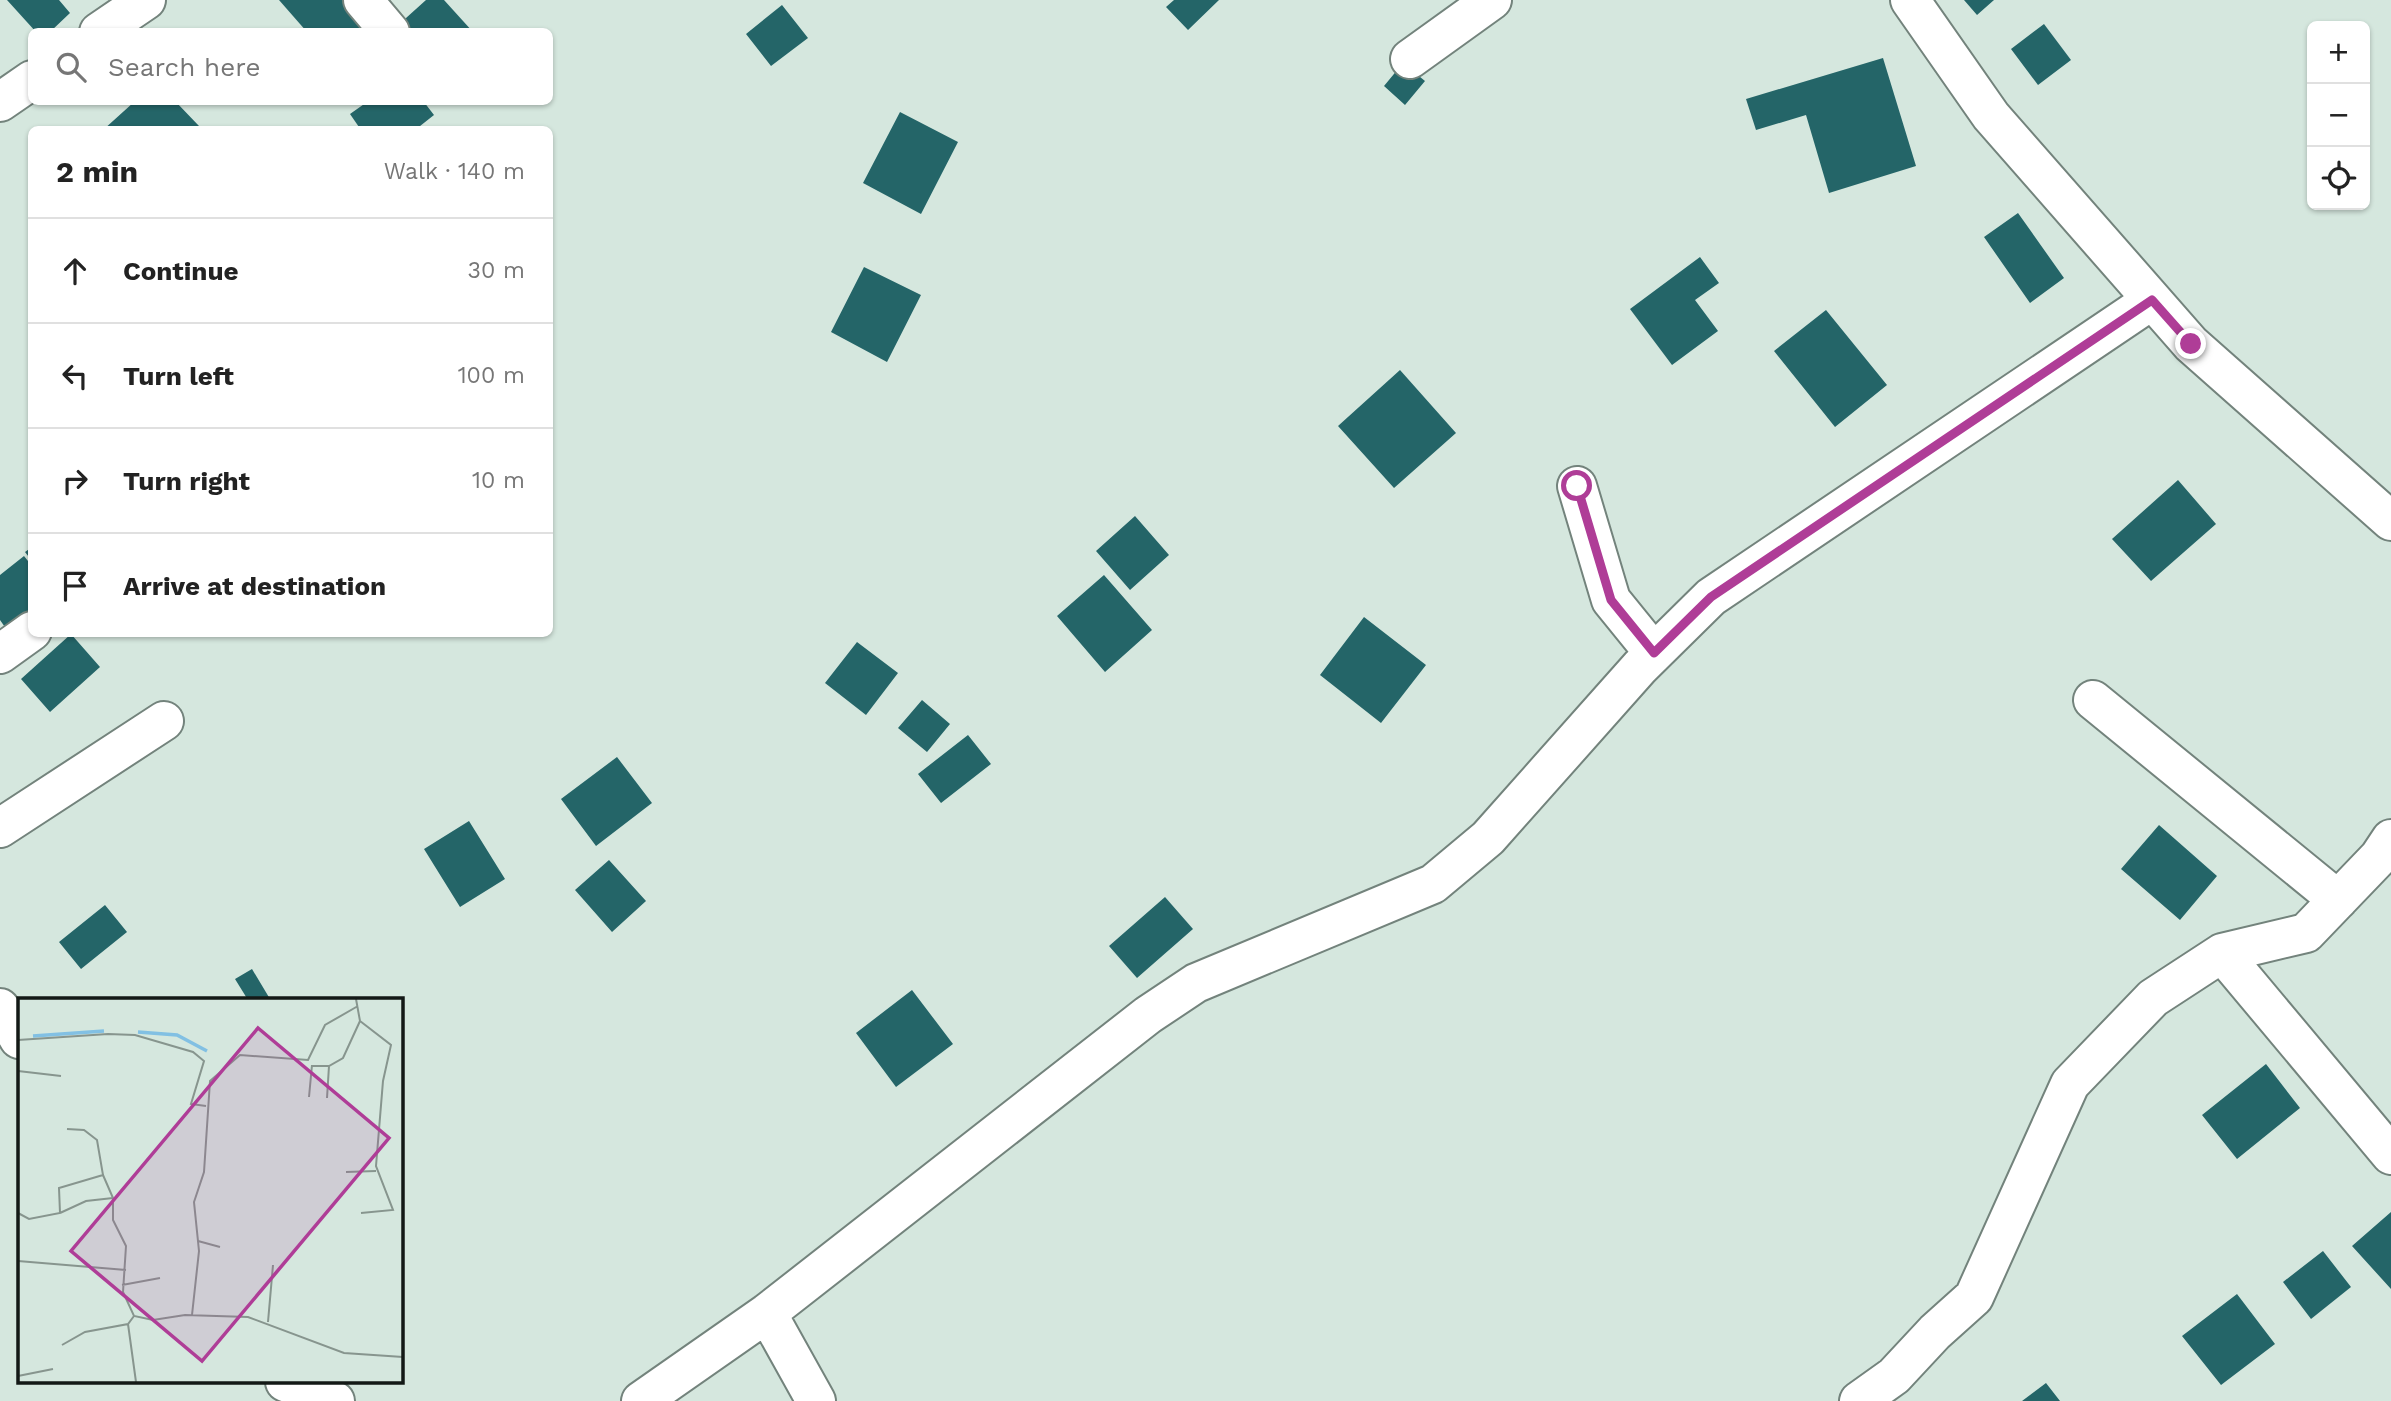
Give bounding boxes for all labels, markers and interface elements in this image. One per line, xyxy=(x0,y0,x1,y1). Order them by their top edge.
map controls xyxy=(2307,21,2370,210)
button: + xyxy=(2307,21,2370,84)
search box xyxy=(28,28,553,105)
icon: search xyxy=(52,48,90,86)
text: Search here xyxy=(108,52,260,82)
button: − xyxy=(2307,84,2370,147)
button: locate xyxy=(2307,147,2370,210)
text: 2 min xyxy=(56,154,138,189)
text: Walk · 140 m xyxy=(384,158,525,185)
icon: ahead xyxy=(56,252,94,290)
text: Continue xyxy=(123,256,239,286)
text: 30 m xyxy=(468,257,525,284)
route end xyxy=(2175,328,2206,359)
icon: left xyxy=(56,357,94,395)
text: Turn left xyxy=(123,361,234,391)
text: 100 m xyxy=(458,362,525,389)
icon: right xyxy=(56,462,94,500)
text: Turn right xyxy=(123,466,250,496)
text: 10 m xyxy=(472,467,525,494)
route start xyxy=(1561,470,1592,501)
icon: arrive xyxy=(56,567,94,605)
text: Arrive at destination xyxy=(123,571,386,601)
inset map xyxy=(18,998,402,1384)

